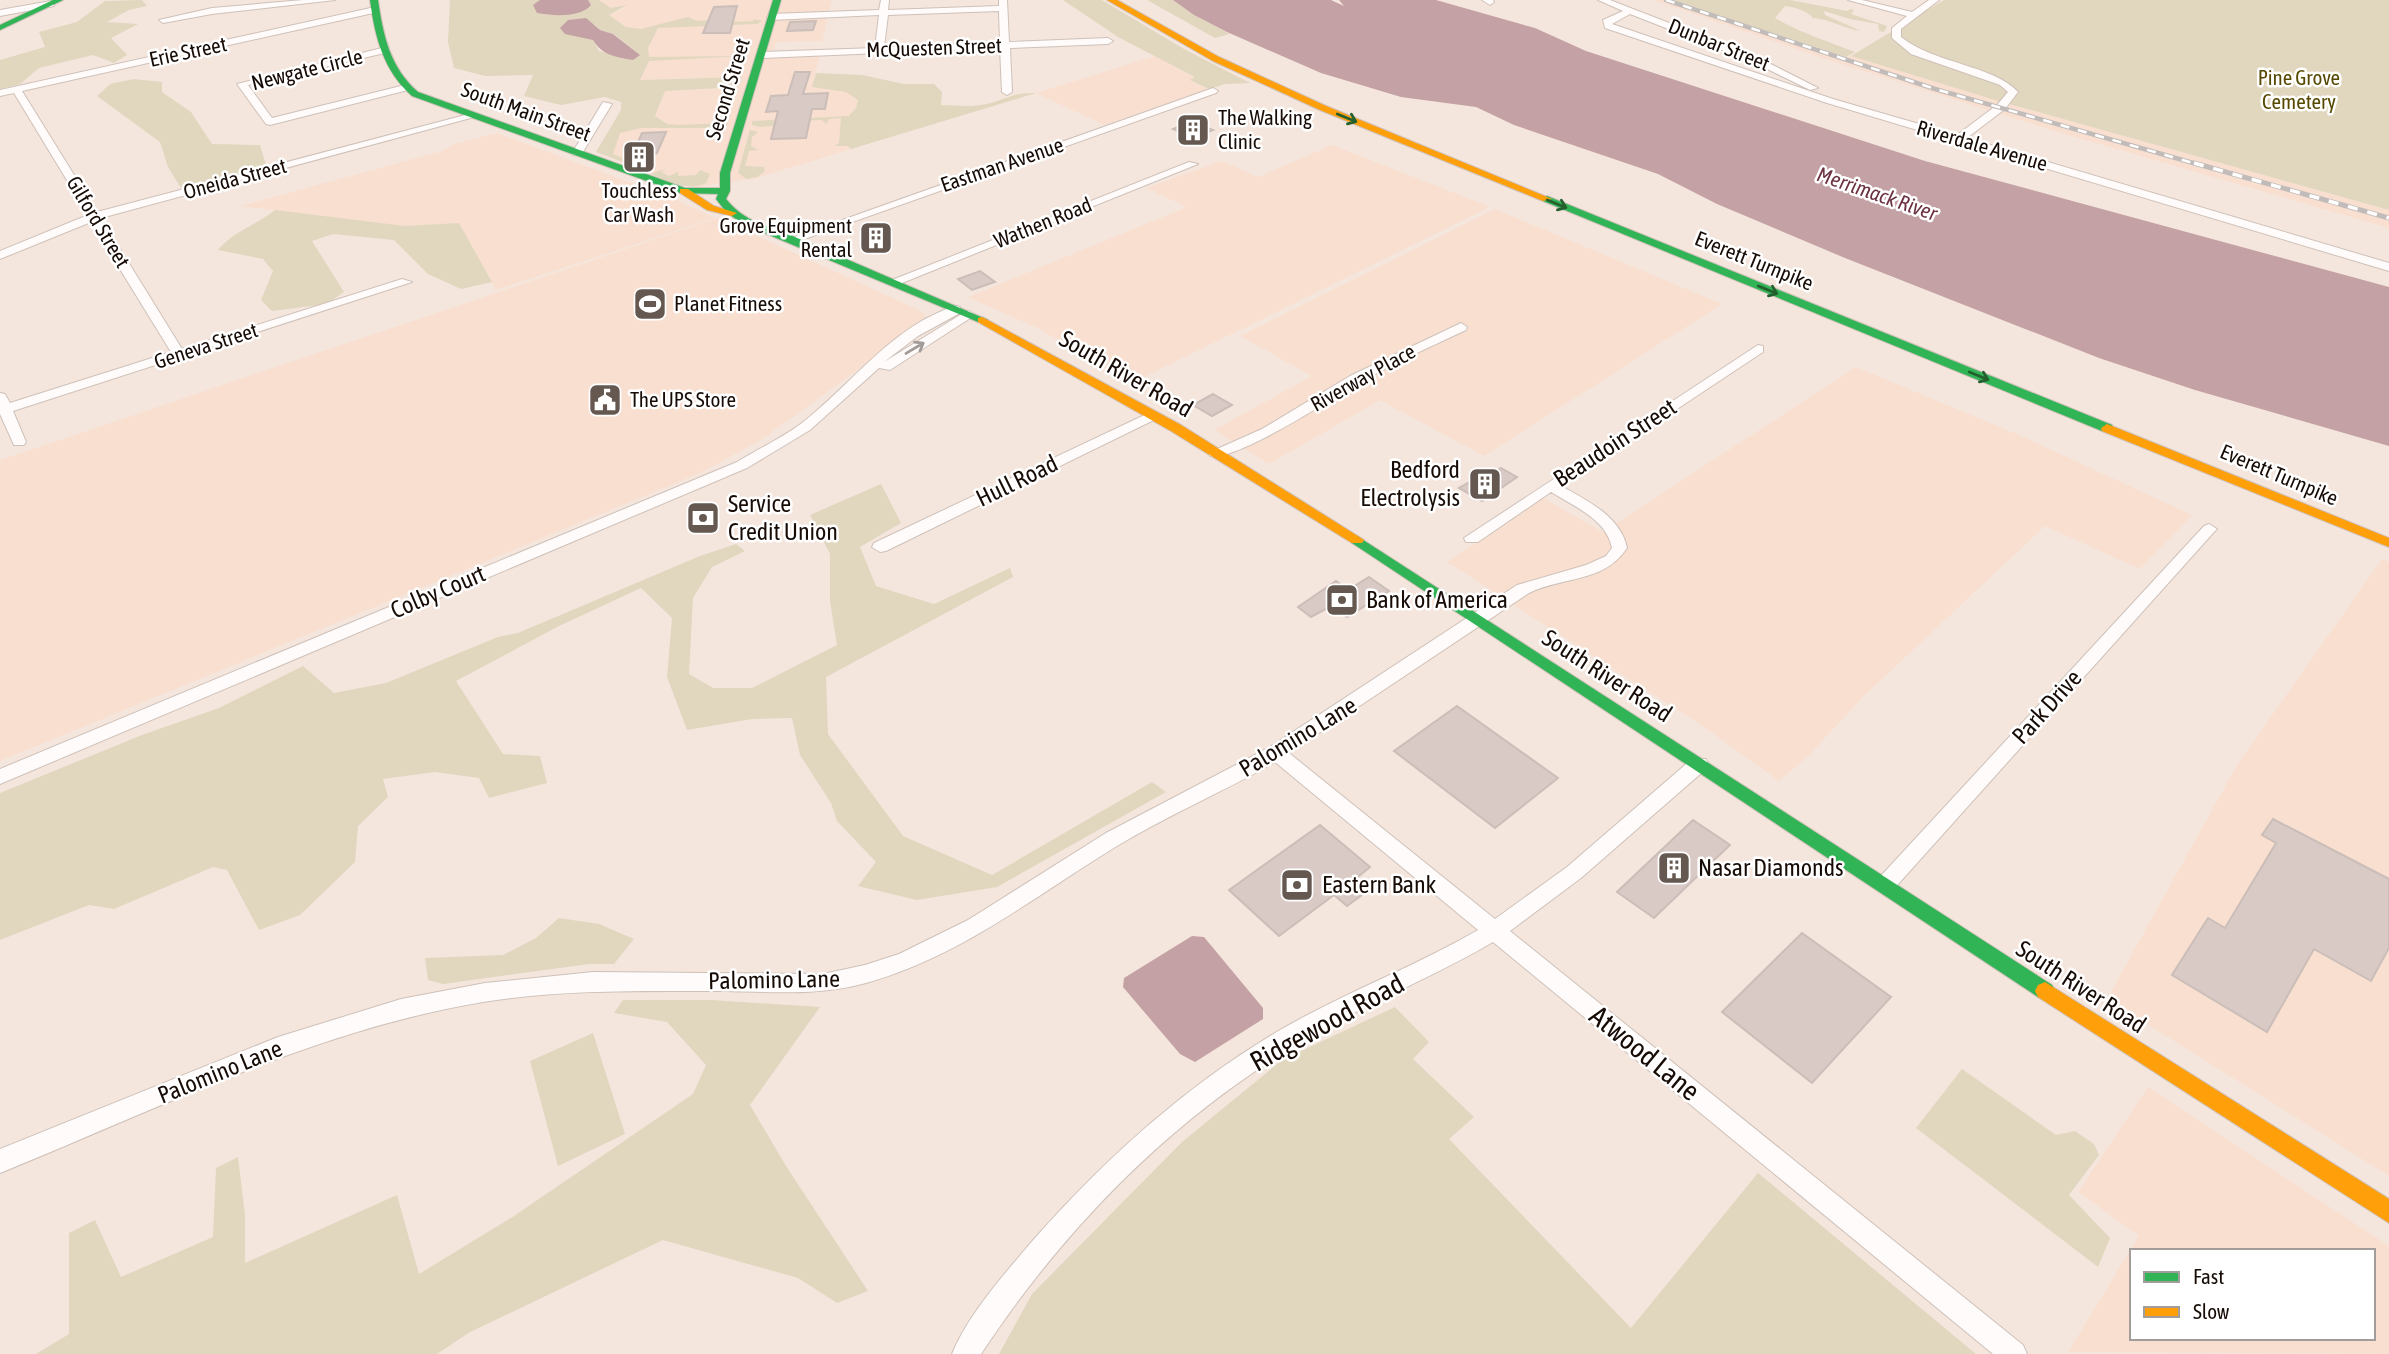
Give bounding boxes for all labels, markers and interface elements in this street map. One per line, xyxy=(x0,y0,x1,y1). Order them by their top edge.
street label: Dunbar Street xyxy=(1665,13,1773,75)
street label: Erie Street xyxy=(147,31,229,71)
street label: McQuesten Street xyxy=(866,33,1002,61)
street label: Second Street xyxy=(700,35,754,142)
street label: Newgate Circle xyxy=(249,44,365,94)
park label: Pine Grove Cemetery xyxy=(2258,65,2340,113)
street label: South Main Street xyxy=(458,77,594,146)
place label: The Walking Clinic xyxy=(1218,105,1312,153)
building icon: The Walking Clinic xyxy=(1174,111,1212,149)
one-way arrow xyxy=(1335,113,1357,126)
street label: Riverdale Avenue xyxy=(1914,115,2051,175)
street label: Eastman Avenue xyxy=(937,132,1066,196)
building icon: Touchless Car Wash xyxy=(620,138,658,176)
street label: Oneida Street xyxy=(181,153,289,203)
water label: Merrimack River xyxy=(1814,161,1941,225)
street label: Gilford Street xyxy=(62,171,135,272)
place label: Touchless Car Wash xyxy=(601,178,677,226)
street label: Wathen Road xyxy=(990,192,1095,253)
one-way arrow xyxy=(1546,199,1568,212)
place label: Grove Equipment Rental xyxy=(719,213,852,261)
building icon: Grove Equipment Rental xyxy=(857,219,895,257)
street label: Everett Turnpike xyxy=(1692,225,1817,295)
one-way arrow xyxy=(1757,284,1779,297)
sports icon: Planet Fitness xyxy=(631,285,669,323)
place label: Planet Fitness xyxy=(674,291,782,315)
street label: Geneva Street xyxy=(151,317,260,373)
street label: South River Road xyxy=(1055,325,1198,423)
street label: Riverway Place xyxy=(1306,338,1419,416)
one-way arrow xyxy=(904,340,924,354)
one-way arrow xyxy=(1968,370,1989,383)
public building icon: The UPS Store xyxy=(586,381,624,419)
place label: The UPS Store xyxy=(630,387,736,411)
street label: Beaudoin Street xyxy=(1548,393,1681,492)
street label: Everett Turnpike xyxy=(2217,439,2342,510)
street label: Hull Road xyxy=(972,449,1062,512)
place label: Bedford Electrolysis xyxy=(1360,456,1460,511)
building icon: Bedford Electrolysis xyxy=(1466,465,1504,503)
place label: Service Credit Union xyxy=(728,490,838,545)
bank icon: Service Credit Union xyxy=(684,499,722,537)
street label: Colby Court xyxy=(386,560,489,624)
bank icon: Bank of America xyxy=(1323,581,1361,619)
place label: Bank of America xyxy=(1366,586,1508,613)
street label: South River Road xyxy=(1537,624,1677,727)
street label: Park Drive xyxy=(2007,664,2087,749)
street label: Palomino Lane xyxy=(1234,691,1361,782)
building icon: Nasar Diamonds xyxy=(1655,849,1693,887)
place label: Nasar Diamonds xyxy=(1698,854,1844,881)
bank icon: Eastern Bank xyxy=(1278,866,1316,904)
place label: Eastern Bank xyxy=(1322,871,1437,898)
street label: South River Road xyxy=(2011,935,2151,1038)
street label: Palomino Lane xyxy=(708,965,840,994)
street label: Ridgewood Road xyxy=(1244,967,1410,1077)
street label: Atwood Lane xyxy=(1584,999,1706,1107)
street label: Palomino Lane xyxy=(154,1034,286,1109)
legend xyxy=(2130,1249,2375,1340)
text: Fast xyxy=(2193,1264,2224,1288)
text: Slow xyxy=(2193,1299,2230,1323)

